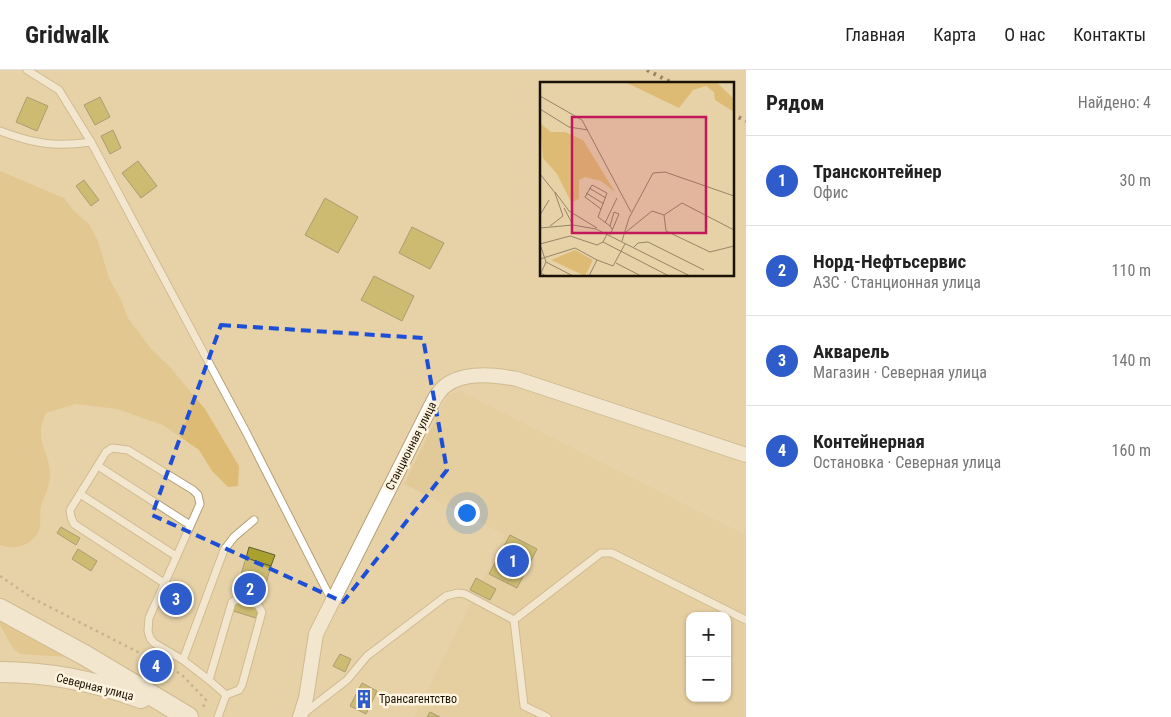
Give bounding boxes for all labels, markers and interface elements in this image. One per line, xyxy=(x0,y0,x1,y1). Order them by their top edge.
text: Gridwalk xyxy=(25,21,109,49)
text: Главная xyxy=(845,24,905,45)
text: Карта xyxy=(933,24,976,45)
text: О нас xyxy=(1004,24,1045,45)
text: Контакты xyxy=(1073,24,1146,45)
inset map xyxy=(540,82,734,276)
text: Рядом xyxy=(766,91,825,115)
text: Найдено: 4 xyxy=(1078,93,1151,112)
text: Трансконтейнер xyxy=(813,160,942,183)
text: 1 xyxy=(778,171,786,190)
text: 30 m xyxy=(1119,171,1151,190)
text: Офис xyxy=(813,183,848,202)
text: Норд-Нефтьсервис xyxy=(813,250,966,273)
text: 2 xyxy=(778,261,786,280)
text: 110 m xyxy=(1112,261,1151,280)
text: АЗС · Станционная улица xyxy=(813,273,981,292)
text: Акварель xyxy=(813,340,889,363)
text: 3 xyxy=(778,351,786,370)
text: 140 m xyxy=(1112,351,1151,370)
text: Магазин · Северная улица xyxy=(813,363,987,382)
street label: Станционная улица xyxy=(383,399,440,493)
text: Контейнерная xyxy=(813,430,925,453)
text: 4 xyxy=(778,441,786,460)
text: 160 m xyxy=(1112,441,1151,460)
text: Остановка · Северная улица xyxy=(813,453,1001,472)
your location xyxy=(454,500,480,526)
pin: 1 xyxy=(497,542,529,580)
pin: 2 xyxy=(234,570,266,608)
pin: 3 xyxy=(160,580,192,618)
map controls xyxy=(686,612,731,702)
button: + xyxy=(686,612,731,657)
pin: 4 xyxy=(140,647,172,685)
button: − xyxy=(686,657,731,702)
street label: Северная улица xyxy=(55,671,135,703)
building icon: Трансагентство xyxy=(353,688,375,710)
place label: Трансагентство xyxy=(379,692,457,706)

